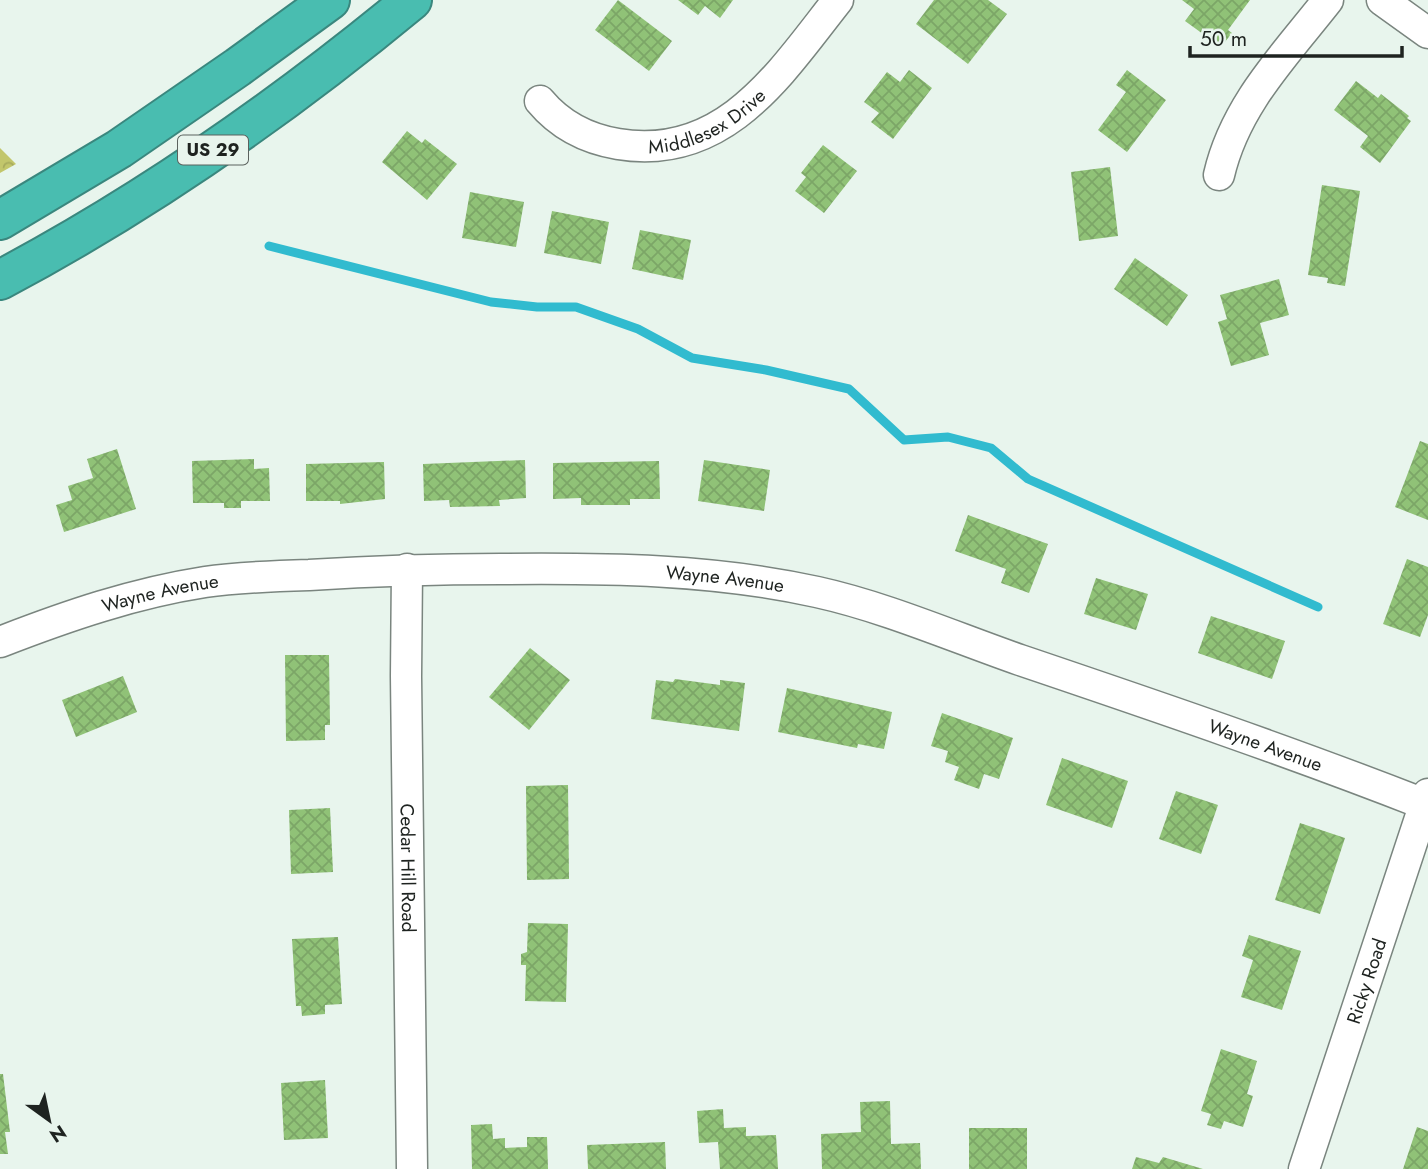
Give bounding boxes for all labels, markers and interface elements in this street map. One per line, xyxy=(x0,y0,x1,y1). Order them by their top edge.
scale bar xyxy=(1190,14,1402,58)
text: 50 m xyxy=(1200,24,1247,54)
street label: Middlesex Drive xyxy=(647,82,771,160)
road number: US 29 xyxy=(178,135,248,164)
street label: Wayne Avenue xyxy=(665,558,787,599)
street label: Wayne Avenue xyxy=(98,567,220,619)
street label: Wayne Avenue xyxy=(1205,712,1326,778)
street label: Cedar Hill Road xyxy=(394,803,423,933)
street label: Ricky Road xyxy=(1339,935,1393,1027)
north arrow xyxy=(14,1085,84,1155)
text: N xyxy=(44,1118,72,1149)

